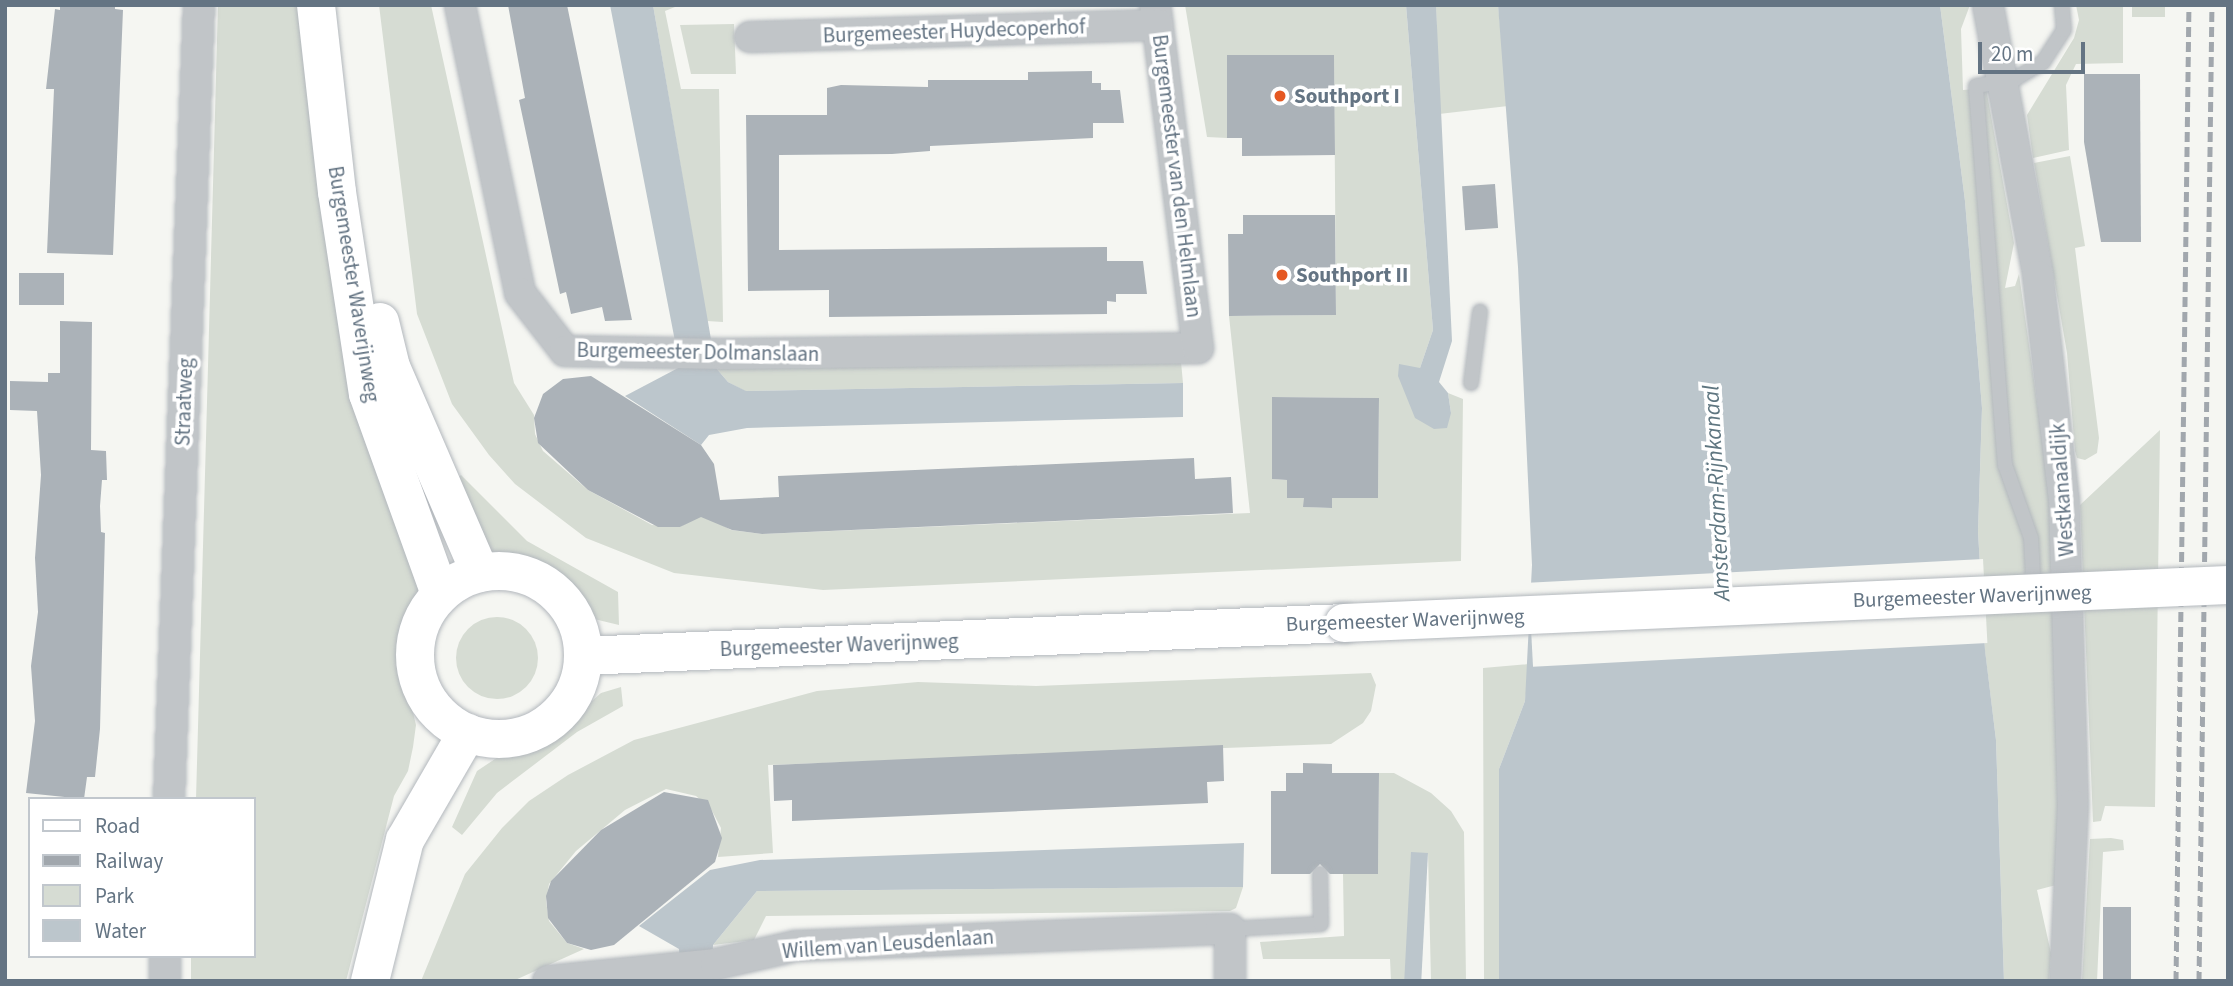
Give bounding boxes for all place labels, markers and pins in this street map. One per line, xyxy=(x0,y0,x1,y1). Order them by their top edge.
place label: Southport I xyxy=(1294,83,1400,109)
marker: Southport I xyxy=(1272,88,1288,104)
place label: Southport II xyxy=(1296,262,1408,288)
marker: Southport II xyxy=(1274,267,1290,283)

